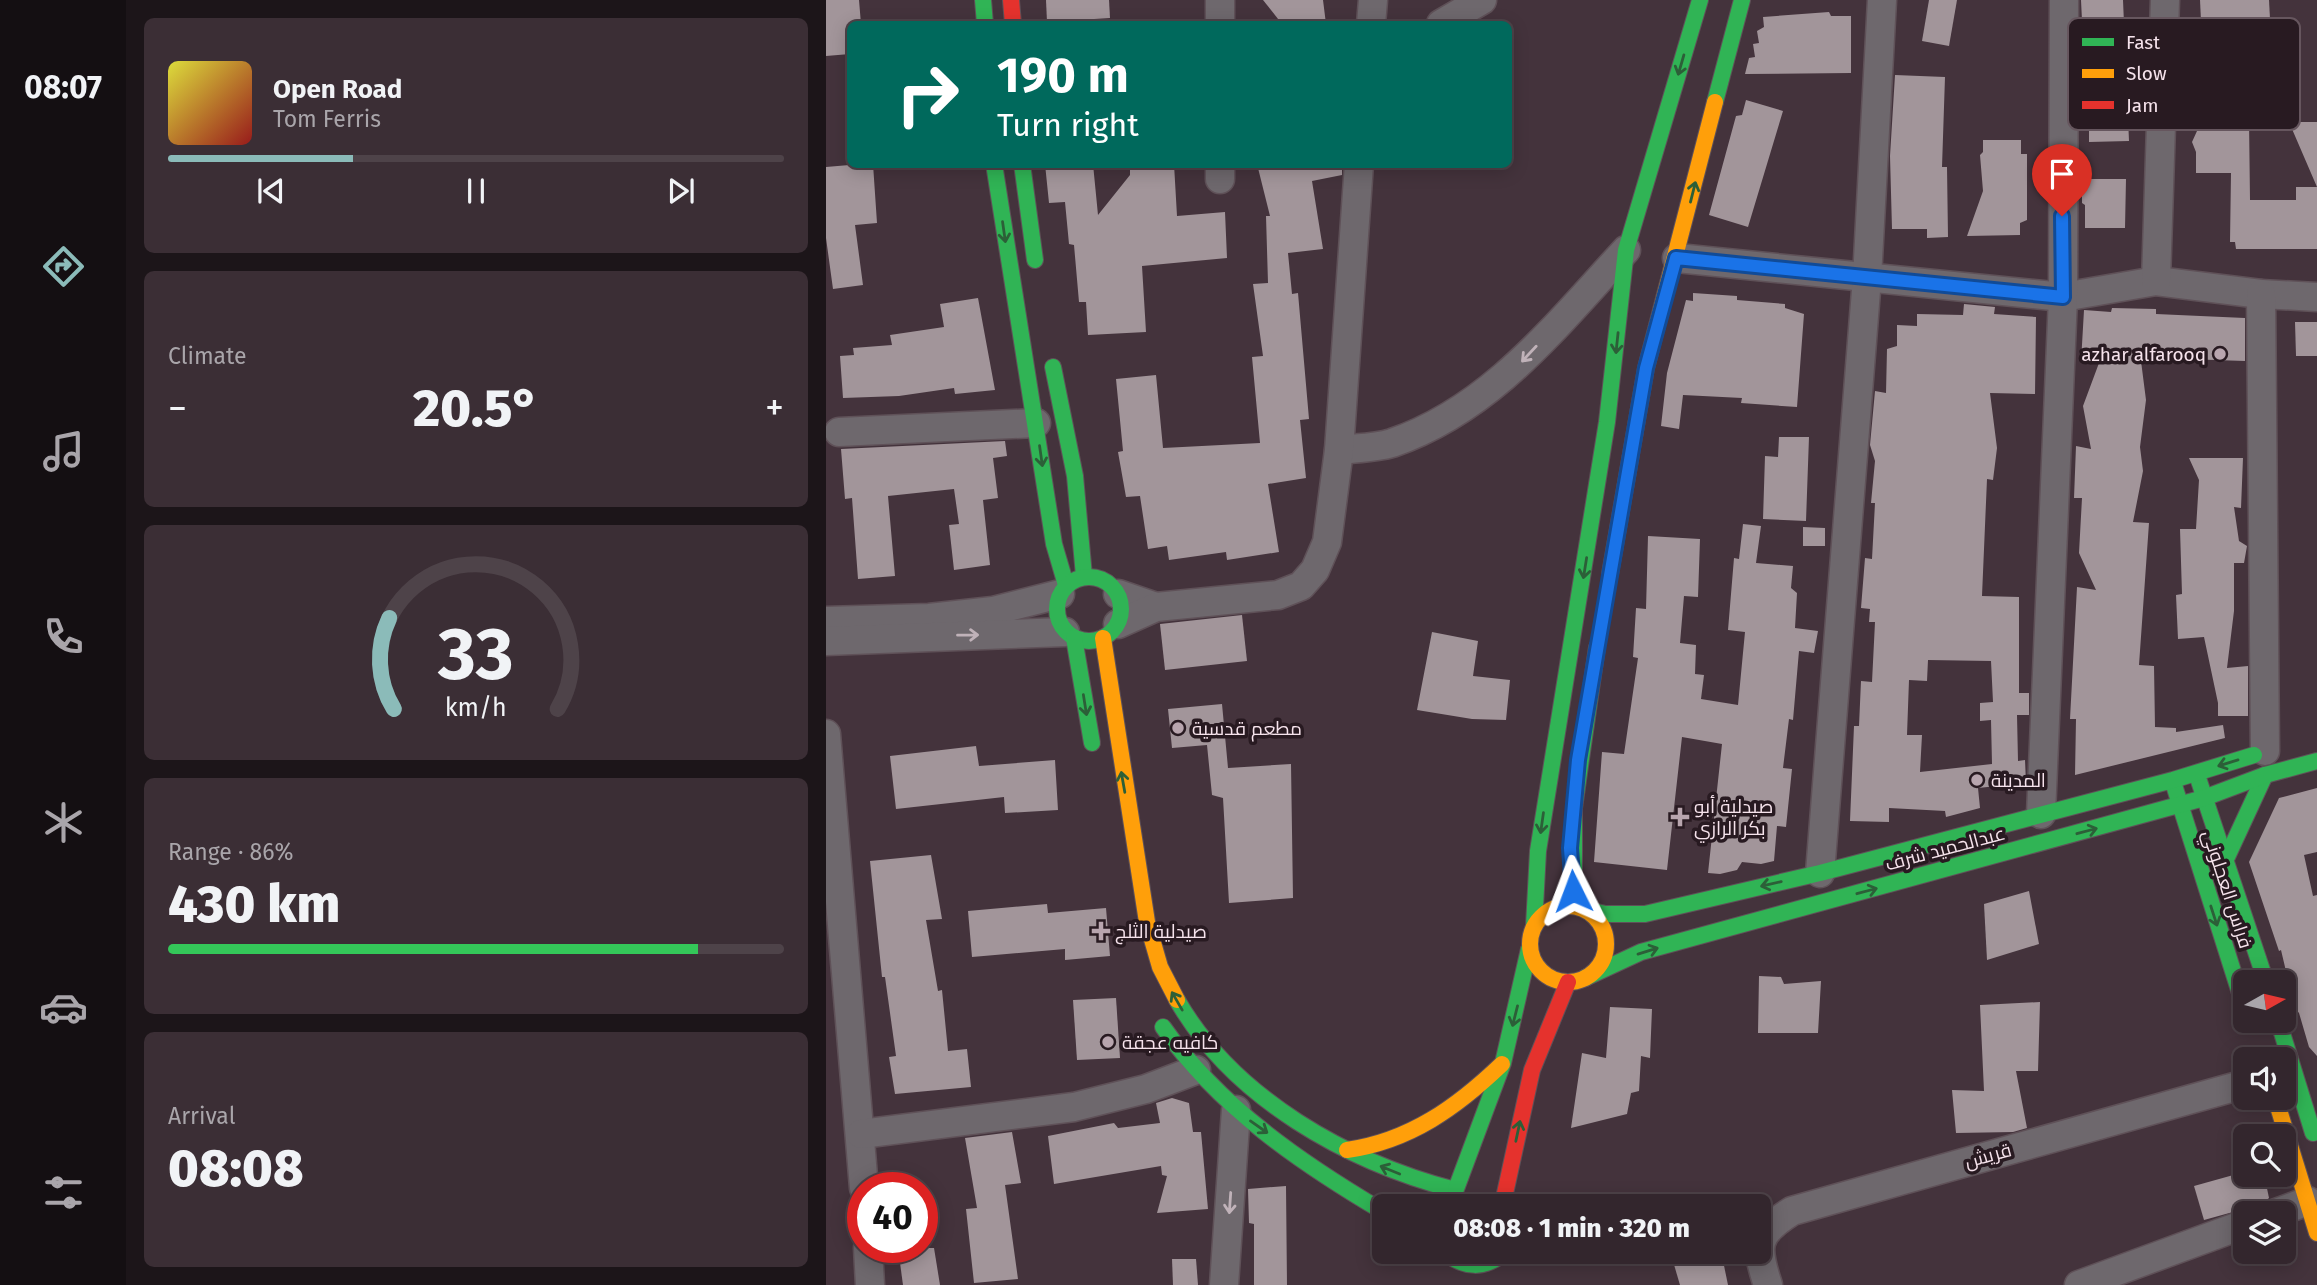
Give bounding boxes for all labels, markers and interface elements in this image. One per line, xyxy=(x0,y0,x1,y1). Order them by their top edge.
legend xyxy=(2068,18,2300,130)
text: Fast xyxy=(2126,31,2160,54)
text: 190 m xyxy=(997,46,1129,105)
icon: right xyxy=(882,49,973,140)
one-way arrow xyxy=(1674,54,1687,76)
text: Slow xyxy=(2126,62,2167,85)
text: 08:07 xyxy=(24,68,102,106)
text: Open Road xyxy=(273,74,402,105)
text: Jam xyxy=(2126,94,2158,117)
text: Tom Ferris xyxy=(273,105,381,133)
text: Turn right xyxy=(997,106,1139,144)
pin xyxy=(2032,144,2092,216)
icon: arrive xyxy=(2043,155,2081,193)
icon: previous xyxy=(252,172,290,210)
icon: pause xyxy=(457,172,495,210)
icon: next xyxy=(662,172,700,210)
one-way arrow xyxy=(1687,181,1700,204)
one-way arrow xyxy=(997,220,1010,243)
icon: directions xyxy=(39,242,88,291)
one-way arrow xyxy=(1610,331,1623,353)
text: Climate xyxy=(168,342,247,370)
place label: azhar alfarooq xyxy=(2081,343,2206,366)
one-way arrow xyxy=(1521,345,1538,362)
marker: azhar alfarooq xyxy=(2212,346,2228,362)
text: 20.5° xyxy=(413,377,539,440)
text: − xyxy=(168,385,187,431)
text: + xyxy=(765,385,784,431)
icon: music xyxy=(39,427,88,476)
one-way arrow xyxy=(1035,445,1048,467)
one-way arrow xyxy=(1578,556,1591,579)
text: 33 xyxy=(437,611,514,698)
icon: phone xyxy=(39,612,88,661)
one-way arrow xyxy=(956,628,979,642)
text: km/h xyxy=(445,692,507,722)
one-way arrow xyxy=(1079,693,1092,716)
place label: مطعم قدسية xyxy=(1192,717,1302,742)
marker: مطعم قدسية xyxy=(1170,720,1186,736)
one-way arrow xyxy=(2217,757,2239,770)
place label: المدينة xyxy=(1991,769,2046,792)
one-way arrow xyxy=(1116,771,1129,794)
marker: المدينة xyxy=(1969,772,1985,788)
place label: صيدلية أبو بكر الرازي xyxy=(1694,795,1773,843)
icon: climate xyxy=(39,798,88,847)
marker: صيدلية أبو بكر الرازي xyxy=(1672,809,1688,825)
one-way arrow xyxy=(1535,811,1548,833)
street label: عبدالحميد شرف xyxy=(1883,821,2008,876)
one-way arrow xyxy=(2075,824,2098,837)
street label: فراس العجلوني xyxy=(2195,827,2257,952)
text: Range · 86% xyxy=(168,838,293,866)
position arrow xyxy=(1536,854,1610,928)
text: 430 km xyxy=(168,873,340,936)
one-way arrow xyxy=(1760,878,1783,891)
one-way arrow xyxy=(1856,883,1878,896)
one-way arrow xyxy=(2209,904,2221,926)
place label: صيدلية الثلج xyxy=(1115,920,1207,945)
marker: صيدلية الثلج xyxy=(1093,923,1109,939)
one-way arrow xyxy=(1636,943,1658,956)
north arrow xyxy=(2233,970,2296,1032)
map controls xyxy=(2233,970,2296,1264)
icon: car xyxy=(39,983,88,1032)
one-way arrow xyxy=(1169,992,1183,1012)
one-way arrow xyxy=(1508,1004,1521,1027)
place label: كافيه عجقة xyxy=(1122,1031,1218,1054)
marker: كافيه عجقة xyxy=(1100,1034,1116,1050)
button: sound xyxy=(2233,1047,2296,1110)
text: Arrival xyxy=(168,1102,235,1130)
one-way arrow xyxy=(1249,1120,1268,1134)
one-way arrow xyxy=(1512,1120,1526,1143)
button: search xyxy=(2233,1124,2296,1187)
text: 08:08 xyxy=(168,1137,304,1200)
street label: قريش xyxy=(1962,1138,2014,1173)
one-way arrow xyxy=(1380,1163,1401,1176)
icon: filters xyxy=(39,1168,88,1217)
speed limit sign: 40 xyxy=(847,1172,938,1263)
one-way arrow xyxy=(1223,1191,1236,1214)
button: layers xyxy=(2233,1201,2296,1264)
text: 08:08 · 1 min · 320 m xyxy=(1453,1213,1690,1244)

